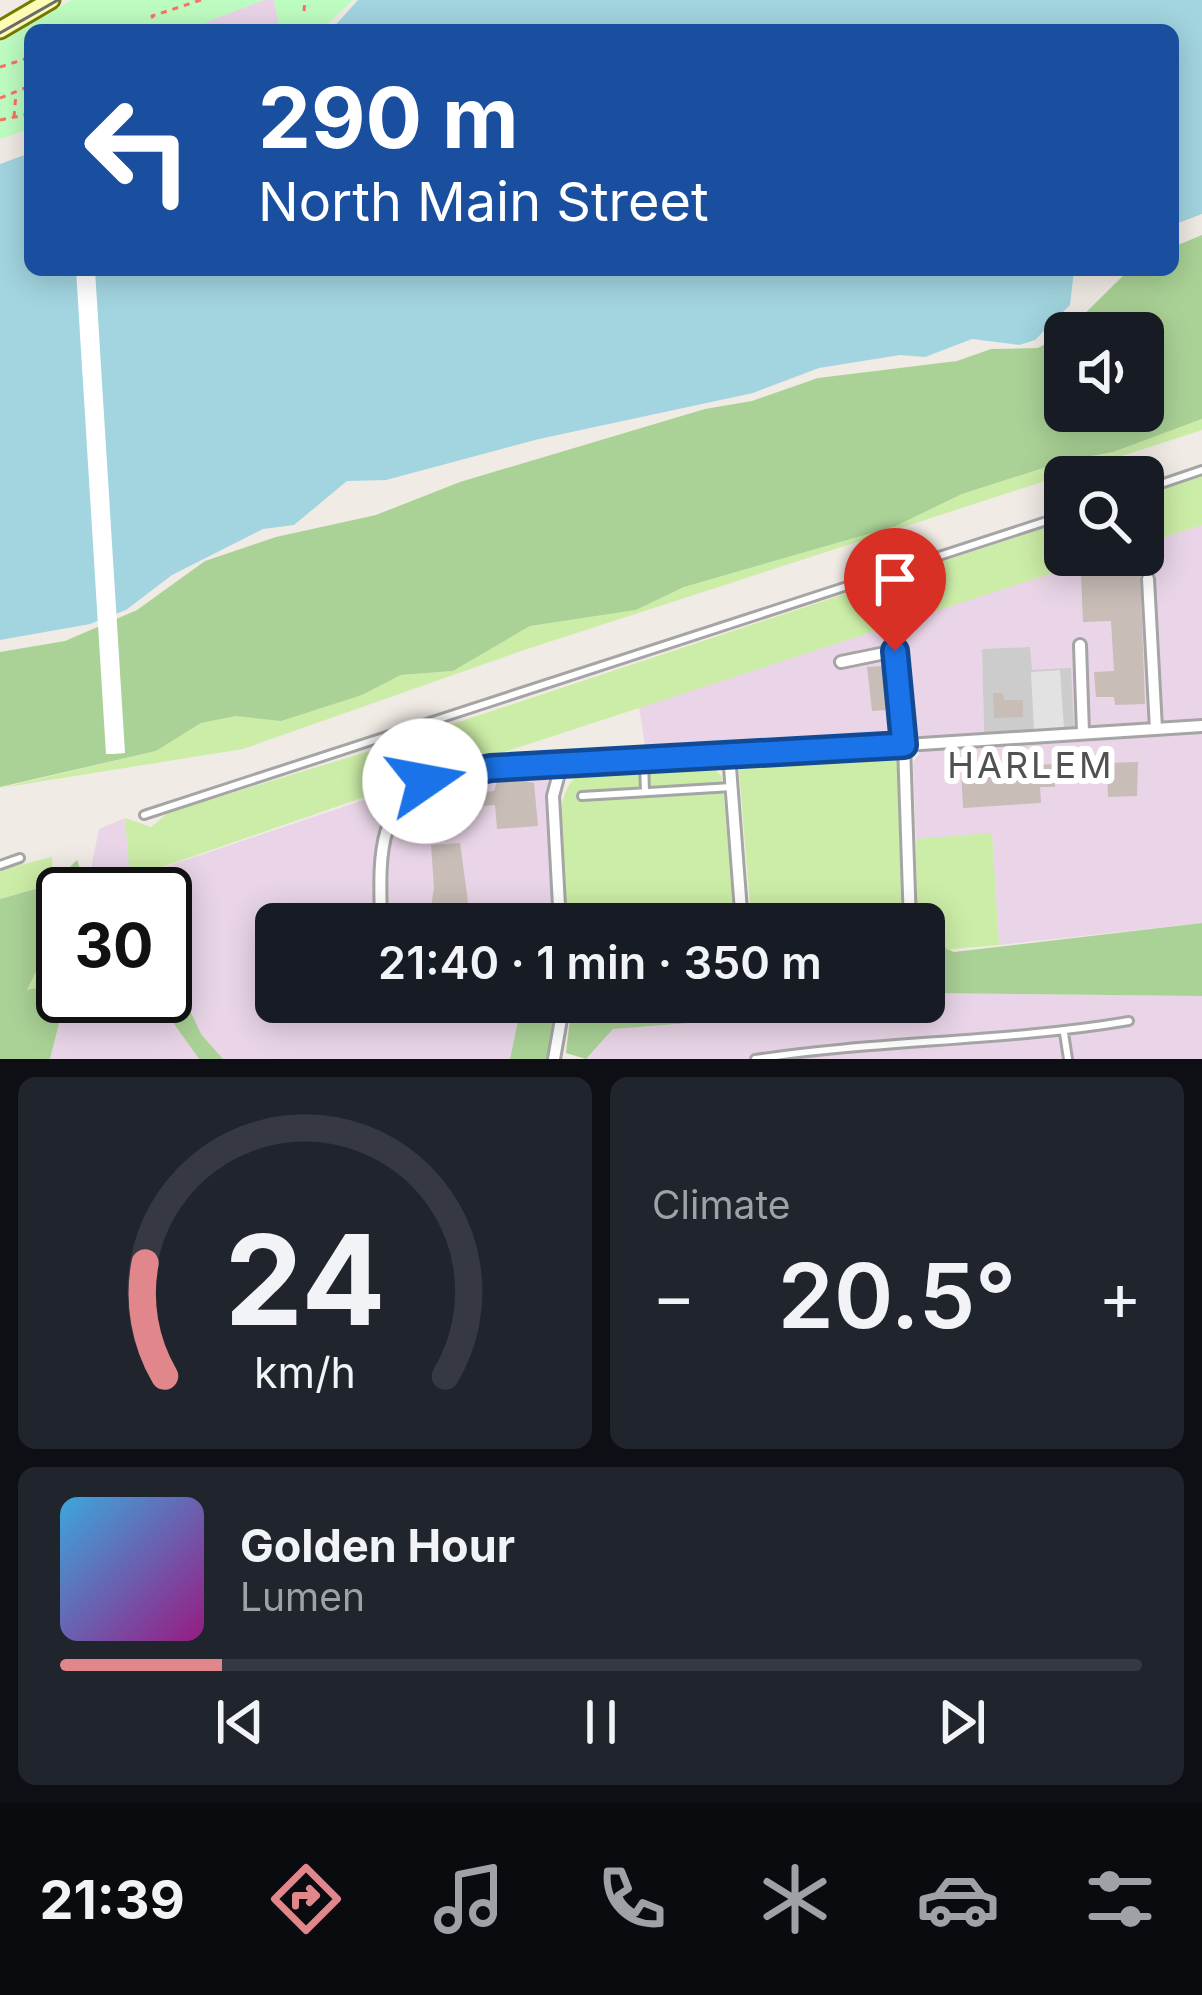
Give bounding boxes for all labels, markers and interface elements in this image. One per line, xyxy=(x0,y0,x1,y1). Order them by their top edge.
text: 290 m xyxy=(258,67,519,168)
icon: left xyxy=(60,72,216,228)
text: North Main Street xyxy=(258,169,709,234)
map controls xyxy=(1044,312,1164,576)
button: sound xyxy=(1044,312,1164,432)
button: search xyxy=(1044,456,1164,576)
pin xyxy=(844,528,946,651)
icon: arrive xyxy=(862,546,928,612)
position arrow xyxy=(362,718,488,844)
district label: HARLEM xyxy=(947,743,1115,787)
speed limit sign: 30 xyxy=(36,867,192,1023)
text: 21:40 · 1 min · 350 m xyxy=(378,935,822,990)
text: Climate xyxy=(652,1181,791,1228)
text: 24 xyxy=(224,1204,386,1355)
text: 20.5° xyxy=(778,1241,1016,1350)
text: − xyxy=(652,1256,696,1336)
text: + xyxy=(1098,1256,1142,1336)
text: km/h xyxy=(254,1346,356,1398)
text: Golden Hour xyxy=(240,1518,515,1573)
text: Lumen xyxy=(240,1573,365,1620)
icon: previous xyxy=(207,1689,273,1755)
icon: pause xyxy=(568,1689,634,1755)
icon: next xyxy=(929,1689,995,1755)
icon: directions xyxy=(264,1857,348,1941)
icon: music xyxy=(427,1857,511,1941)
icon: phone xyxy=(590,1857,674,1941)
icon: climate xyxy=(753,1857,837,1941)
icon: car xyxy=(916,1857,1000,1941)
icon: filters xyxy=(1078,1857,1162,1941)
text: 21:39 xyxy=(39,1867,185,1932)

